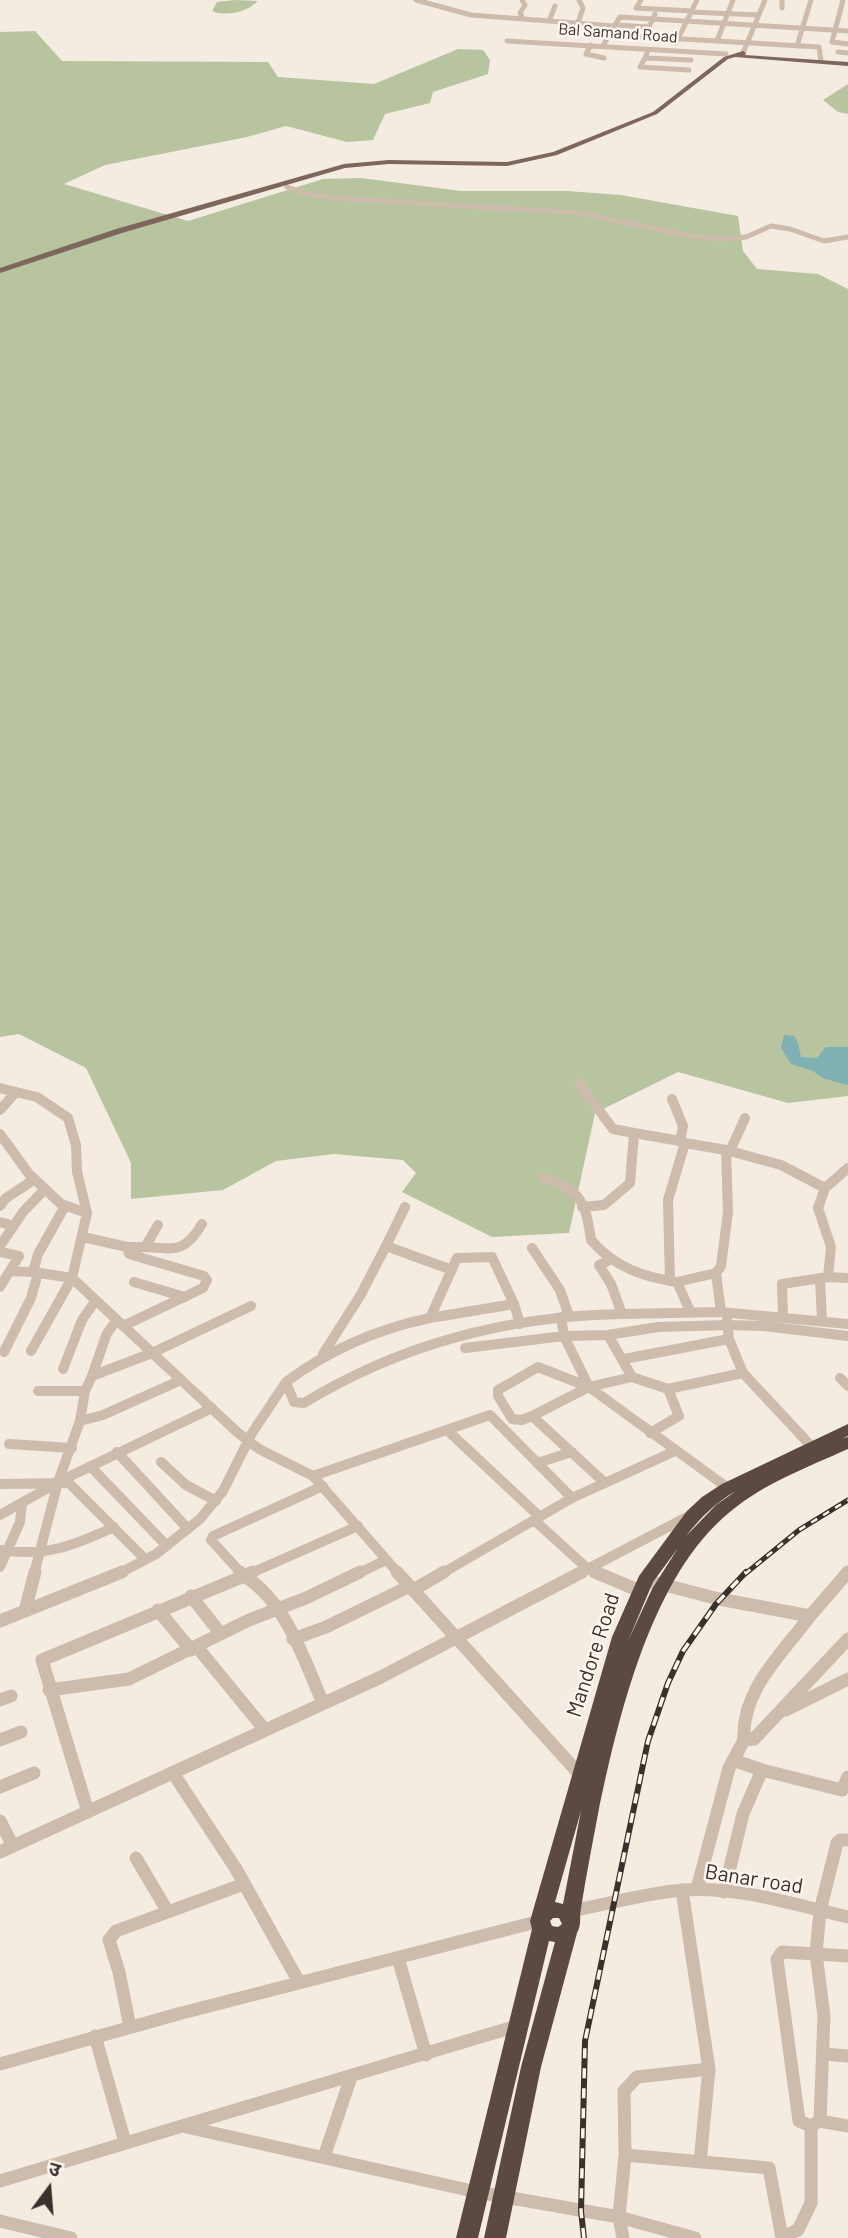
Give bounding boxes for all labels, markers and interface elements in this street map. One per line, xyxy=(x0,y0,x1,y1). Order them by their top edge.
street label: Bal Samand Road xyxy=(558,19,678,47)
street label: Mandore Road xyxy=(561,1590,625,1720)
street label: Banar road xyxy=(703,1859,805,1899)
north arrow xyxy=(14,2154,84,2224)
text: उ xyxy=(46,2156,63,2181)

